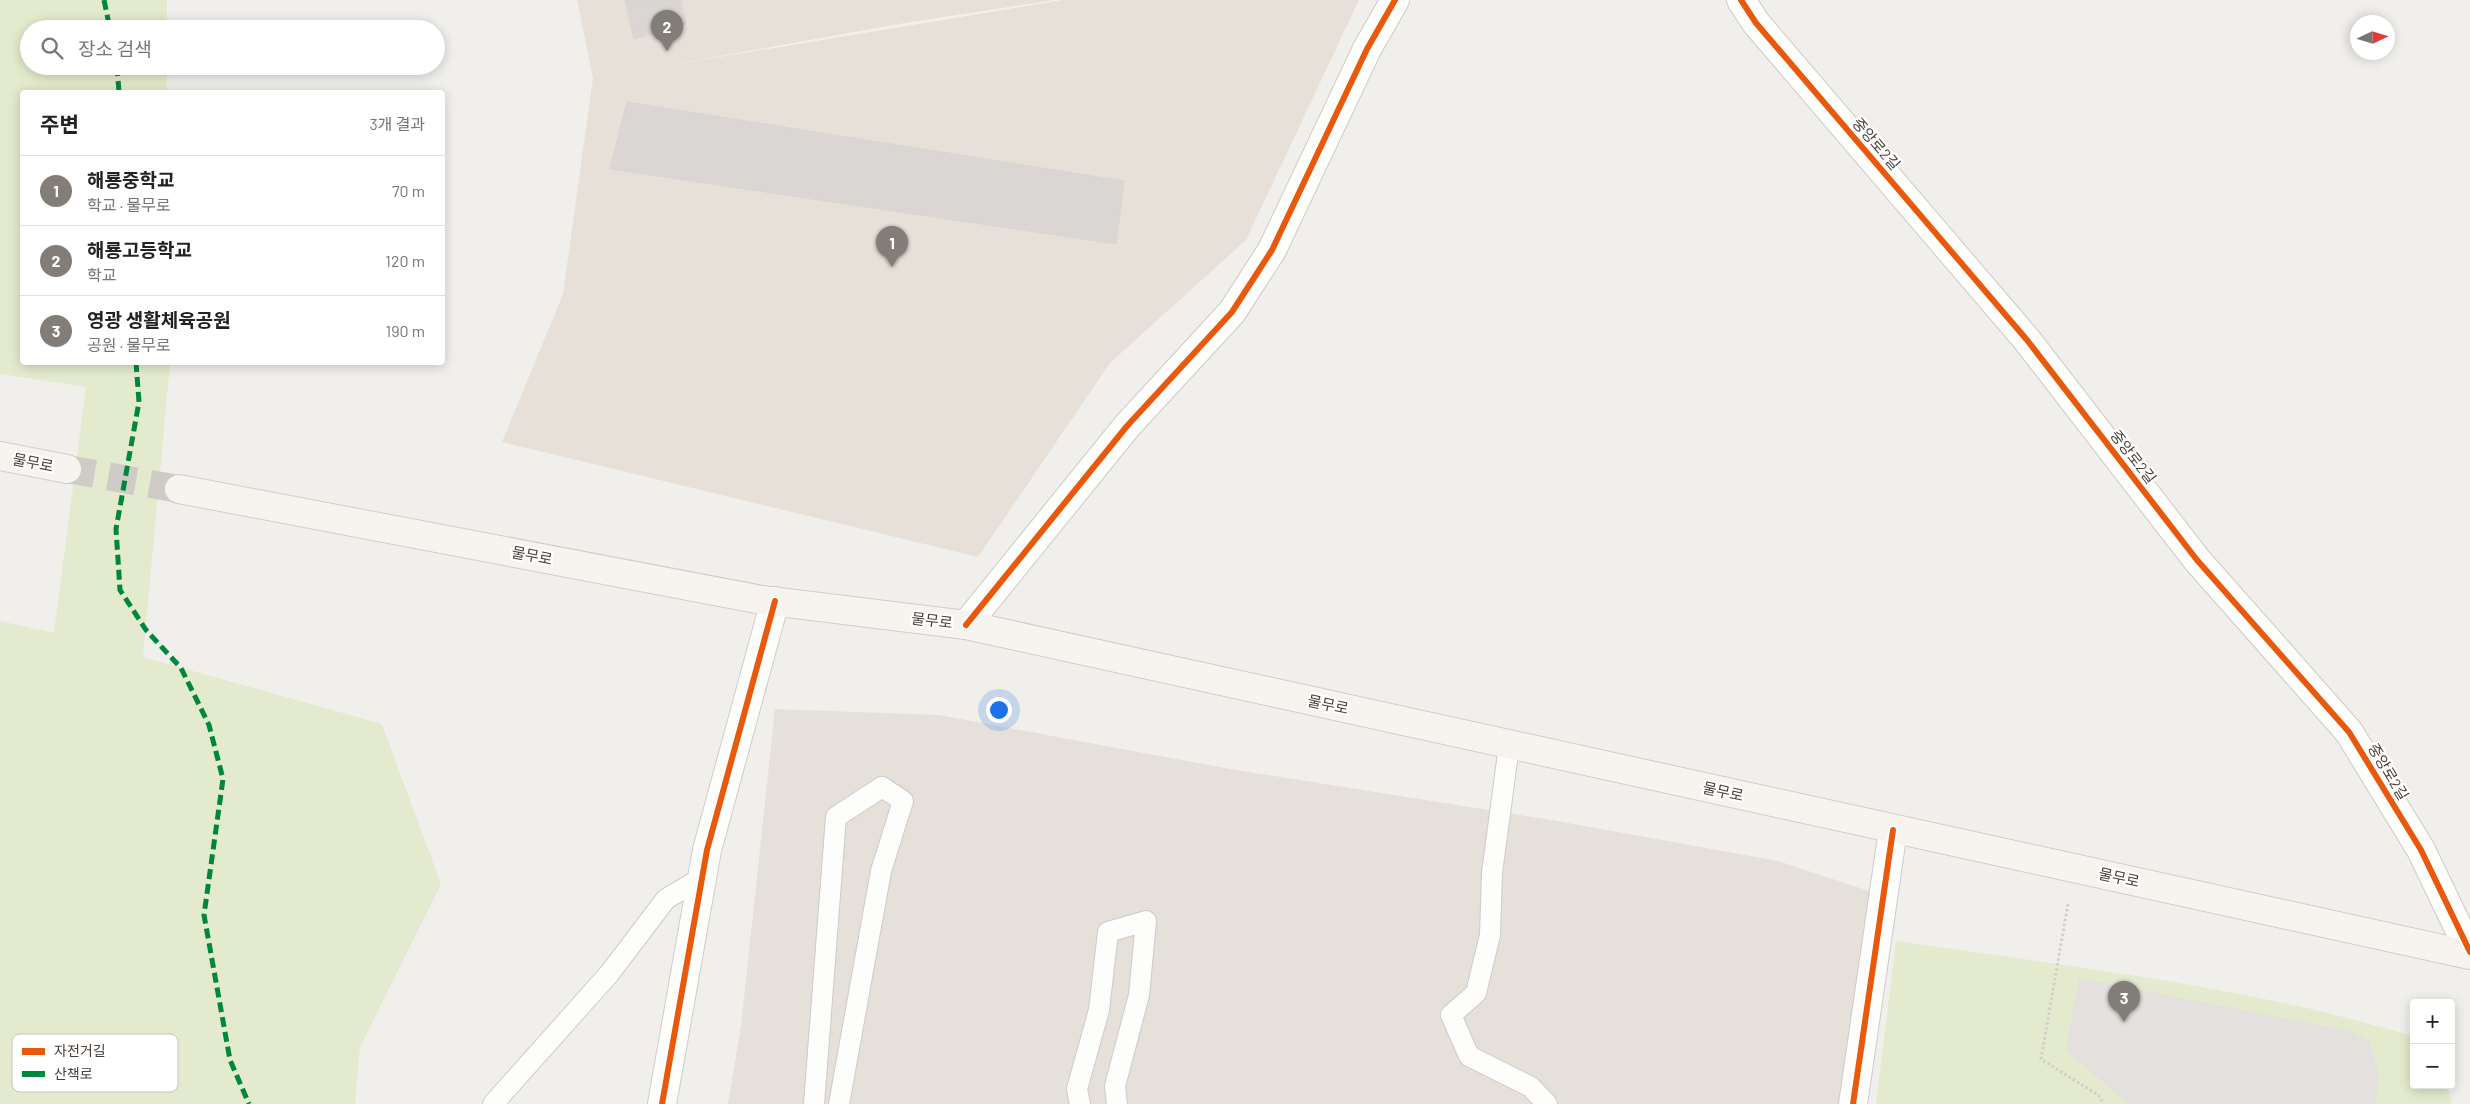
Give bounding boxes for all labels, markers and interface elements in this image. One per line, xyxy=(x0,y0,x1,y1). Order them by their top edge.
pin: 2 xyxy=(651,10,683,51)
north arrow xyxy=(2350,15,2395,60)
search box xyxy=(20,20,445,75)
icon: search xyxy=(38,34,66,62)
text: 장소 검색 xyxy=(78,37,152,60)
text: 주변 xyxy=(40,111,79,136)
text: 3개 결과 xyxy=(369,114,425,133)
street label: 중앙로2길 xyxy=(1849,114,1904,173)
text: 해룡중학교 xyxy=(87,168,174,191)
text: 1 xyxy=(53,181,59,200)
text: 70 m xyxy=(392,181,425,200)
text: 학교 · 물무로 xyxy=(87,195,170,214)
pin: 1 xyxy=(876,226,908,267)
text: 해룡고등학교 xyxy=(87,238,192,261)
text: 2 xyxy=(52,251,60,270)
text: 120 m xyxy=(385,251,425,270)
text: 학교 xyxy=(87,265,116,284)
text: 영광 생활체육공원 xyxy=(87,308,231,331)
text: 3 xyxy=(52,321,60,340)
text: 190 m xyxy=(386,321,425,340)
text: 공원 · 물무로 xyxy=(87,335,170,354)
street label: 중앙로2길 xyxy=(2107,426,2160,487)
street label: 물무로 xyxy=(11,449,55,475)
street label: 물무로 xyxy=(510,542,554,568)
street label: 물무로 xyxy=(910,609,954,631)
street label: 물무로 xyxy=(1306,691,1350,717)
your location xyxy=(986,697,1012,723)
street label: 중앙로2길 xyxy=(2365,740,2413,803)
street label: 물무로 xyxy=(1701,778,1745,804)
street label: 물무로 xyxy=(2097,864,2141,890)
pin: 3 xyxy=(2108,981,2140,1022)
map controls xyxy=(2410,999,2455,1089)
button: + xyxy=(2410,999,2455,1044)
legend xyxy=(12,1034,178,1092)
text: 자전거길 xyxy=(54,1042,106,1059)
button: − xyxy=(2410,1044,2455,1089)
text: 산책로 xyxy=(54,1065,93,1082)

